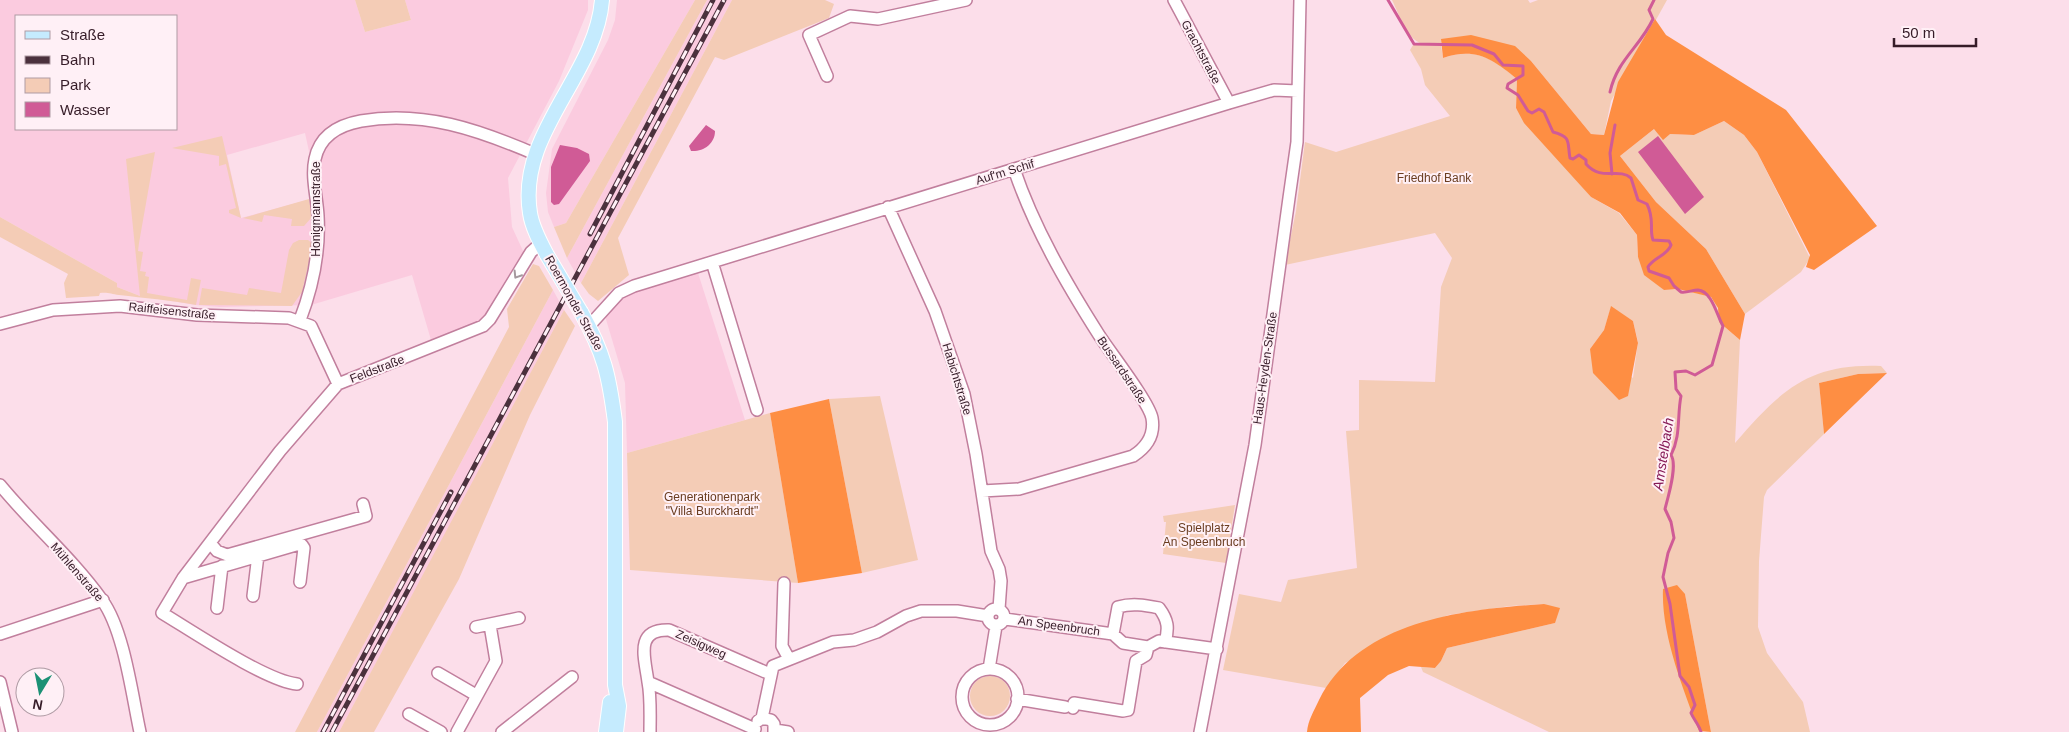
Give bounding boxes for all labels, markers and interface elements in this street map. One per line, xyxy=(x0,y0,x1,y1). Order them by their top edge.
legend xyxy=(15,15,178,130)
scale bar xyxy=(1894,15,1976,47)
street label: Grachtstraße xyxy=(1178,18,1224,86)
text: 50 m xyxy=(1902,24,1935,41)
text: Straße xyxy=(60,26,105,43)
text: Bahn xyxy=(60,51,95,68)
text: Park xyxy=(60,76,91,93)
text: Wasser xyxy=(60,101,110,118)
street label: Auf'm Schif xyxy=(974,156,1037,188)
street label: Honigmannstraße xyxy=(309,161,323,257)
park label: Friedhof Bank xyxy=(1397,171,1472,185)
street label: Roermonder Straße xyxy=(542,253,606,353)
one-way arrow xyxy=(513,270,523,279)
street label: Raiffeisenstraße xyxy=(128,299,216,323)
street label: Haus-Heyden-Straße xyxy=(1250,311,1280,425)
street label: Bussardstraße xyxy=(1094,334,1150,407)
street label: Habichtstraße xyxy=(939,341,975,417)
street label: Feldstraße xyxy=(348,352,407,386)
water label: Amstelbach xyxy=(1649,416,1677,492)
park label: Generationenpark "Villa Burckhardt" xyxy=(664,490,761,518)
park label: Spielplatz An Speenbruch xyxy=(1163,521,1245,549)
street label: Mühlenstraße xyxy=(48,540,107,605)
street label: An Speenbruch xyxy=(1017,613,1101,639)
street label: Zeisigweg xyxy=(673,627,729,661)
north arrow xyxy=(15,667,65,717)
text: N xyxy=(31,696,44,714)

